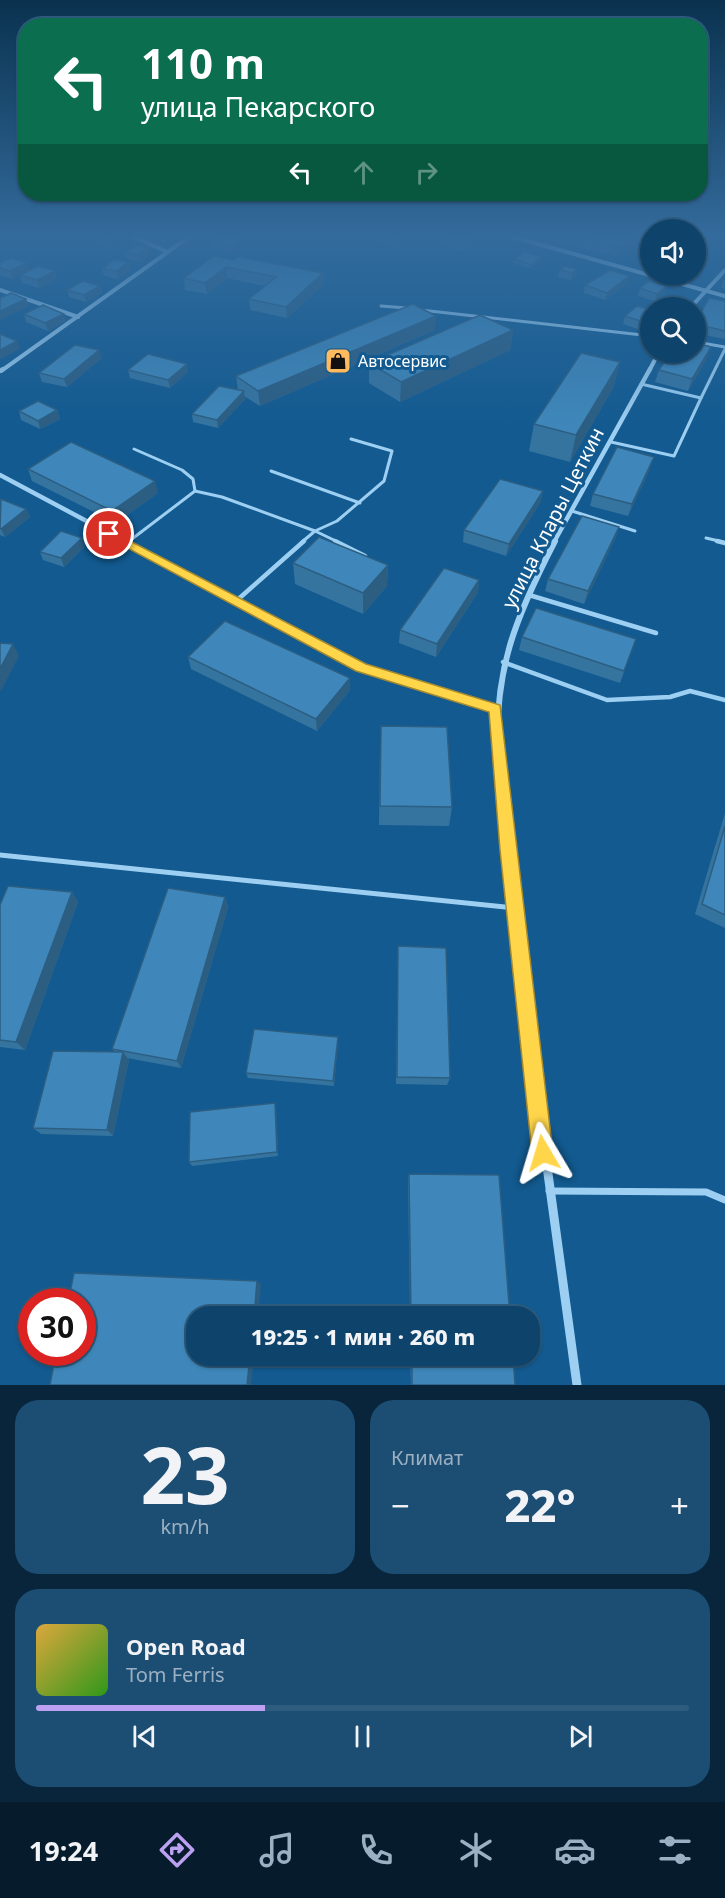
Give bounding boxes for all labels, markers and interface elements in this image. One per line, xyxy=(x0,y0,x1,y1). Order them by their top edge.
text: 110 m xyxy=(141,34,265,91)
icon: left xyxy=(42,42,120,120)
text: улица Пекарского xyxy=(141,88,375,125)
icon: left xyxy=(284,156,317,189)
icon: ahead xyxy=(347,156,380,189)
icon: right xyxy=(410,156,443,189)
map controls xyxy=(640,219,706,363)
button: sound xyxy=(640,219,706,285)
button: search xyxy=(640,297,706,363)
shop icon: Автосервис xyxy=(323,346,353,376)
place label: Автосервис xyxy=(358,350,447,372)
street label: улица Клары Цеткин xyxy=(495,423,610,613)
pin xyxy=(83,508,134,559)
icon: arrive xyxy=(92,517,125,550)
position arrow xyxy=(511,1121,575,1185)
speed limit sign: 30 xyxy=(18,1288,96,1366)
text: 19:25 · 1 мин · 260 m xyxy=(251,1321,475,1351)
text: 23 xyxy=(140,1421,230,1527)
text: Климат xyxy=(391,1444,463,1471)
text: 22° xyxy=(504,1474,576,1535)
text: − xyxy=(391,1483,410,1528)
text: + xyxy=(670,1483,689,1528)
text: km/h xyxy=(160,1513,210,1540)
text: Open Road xyxy=(126,1631,246,1661)
text: Tom Ferris xyxy=(126,1661,225,1688)
icon: previous xyxy=(128,1720,161,1753)
icon: pause xyxy=(346,1720,379,1753)
icon: next xyxy=(564,1720,597,1753)
icon: directions xyxy=(156,1829,198,1871)
icon: music xyxy=(256,1829,298,1871)
icon: phone xyxy=(355,1829,397,1871)
icon: climate xyxy=(455,1829,497,1871)
icon: car xyxy=(554,1829,596,1871)
icon: filters xyxy=(654,1829,696,1871)
text: 19:24 xyxy=(29,1832,98,1869)

